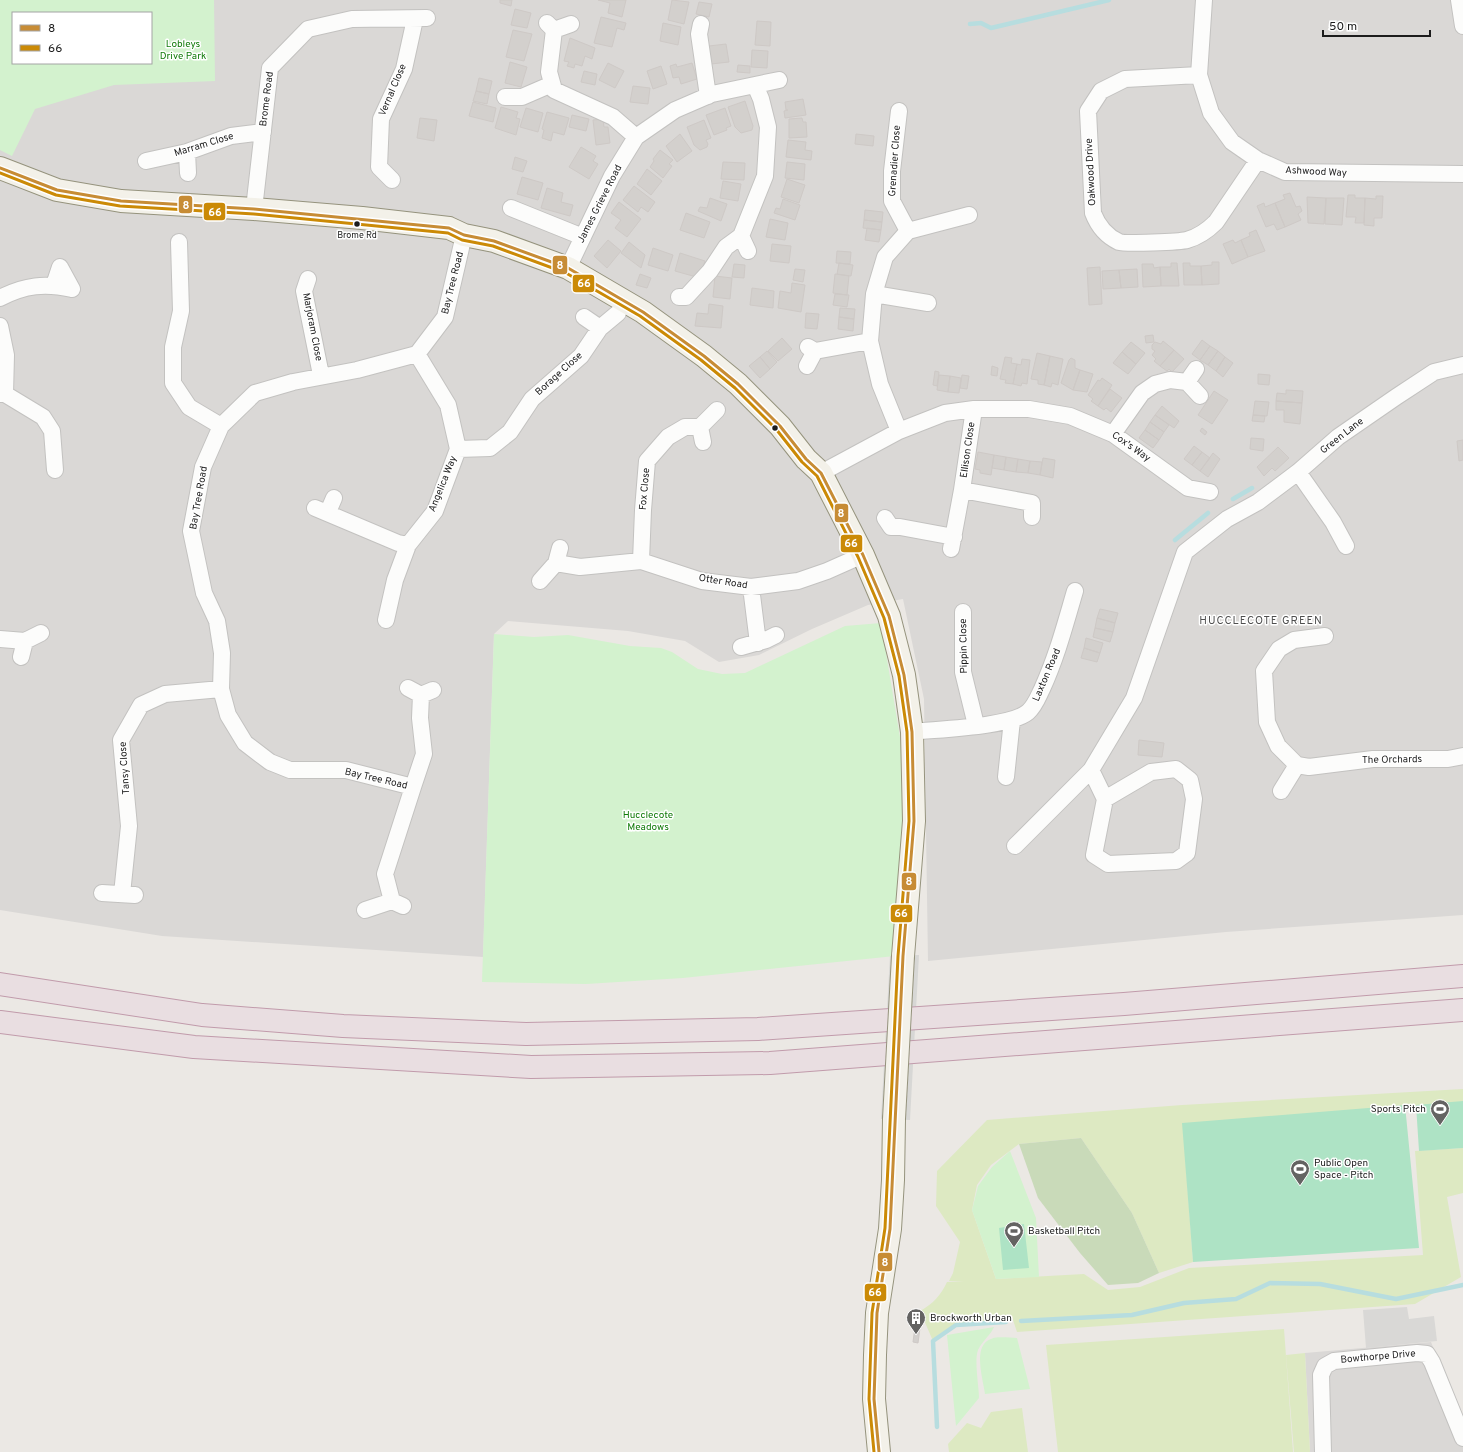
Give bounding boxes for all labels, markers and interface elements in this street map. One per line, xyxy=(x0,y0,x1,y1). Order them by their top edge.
legend xyxy=(12,12,152,64)
scale bar xyxy=(1323,12,1430,38)
text: 50 m xyxy=(1329,19,1357,35)
text: 8 xyxy=(48,21,55,37)
park label: Lobleys Drive Park xyxy=(160,38,206,63)
text: 66 xyxy=(48,41,62,57)
street label: Vernal Close xyxy=(376,62,410,118)
street label: Brome Road xyxy=(257,71,277,127)
street label: Grenadier Close xyxy=(886,125,904,197)
street label: Marram Close xyxy=(173,130,235,160)
street label: Oakwood Drive xyxy=(1083,138,1099,206)
street label: James Grieve Road xyxy=(575,163,625,245)
street label: Ashwood Way xyxy=(1285,164,1347,180)
line badge: 8 xyxy=(178,195,193,214)
text: 8 xyxy=(183,199,190,213)
line badge: 66 xyxy=(203,202,226,221)
text: 66 xyxy=(208,206,222,220)
marker: Brome Rd xyxy=(352,219,362,229)
place label: Brome Rd xyxy=(337,230,377,241)
street label: Bay Tree Road xyxy=(439,250,467,316)
line badge: 8 xyxy=(552,255,568,275)
text: 8 xyxy=(557,259,564,273)
line badge: 66 xyxy=(572,274,595,293)
text: 66 xyxy=(577,277,591,291)
street label: Marjoram Close xyxy=(299,292,325,362)
street label: Borage Close xyxy=(533,349,585,399)
street label: Green Lane xyxy=(1318,415,1366,457)
street label: Ellison Close xyxy=(958,421,978,479)
unlabelled marker xyxy=(770,423,780,433)
street label: Cox's Way xyxy=(1109,429,1153,465)
street label: Angelica Way xyxy=(426,454,460,514)
street label: Bay Tree Road xyxy=(187,465,211,531)
street label: Fox Close xyxy=(637,467,653,511)
line badge: 8 xyxy=(834,503,849,523)
text: 8 xyxy=(838,507,845,521)
line badge: 66 xyxy=(840,534,863,553)
text: 66 xyxy=(844,537,858,551)
street label: Otter Road xyxy=(698,572,748,592)
district label: HUCCLECOTE GREEN xyxy=(1199,614,1323,628)
street label: Pippin Close xyxy=(957,618,971,674)
street label: Laxton Road xyxy=(1030,646,1064,704)
street label: Tansy Close xyxy=(117,741,133,795)
street label: The Orchards xyxy=(1362,753,1423,767)
street label: Bay Tree Road xyxy=(343,765,409,793)
park label: Hucclecote Meadows xyxy=(623,809,673,834)
line badge: 8 xyxy=(901,872,917,891)
text: 8 xyxy=(906,875,913,889)
line badge: 66 xyxy=(890,904,913,923)
text: 66 xyxy=(894,907,908,921)
sports icon: Sports Pitch xyxy=(1429,1098,1451,1126)
place label: Sports Pitch xyxy=(1371,1103,1426,1116)
place label: Public Open Space - Pitch xyxy=(1314,1157,1374,1182)
sports icon: Public Open Space - Pitch xyxy=(1289,1158,1311,1186)
sports icon: Basketball Pitch xyxy=(1003,1220,1025,1248)
place label: Basketball Pitch xyxy=(1028,1225,1100,1238)
line badge: 8 xyxy=(877,1252,893,1272)
text: 8 xyxy=(882,1256,889,1270)
line badge: 66 xyxy=(864,1283,887,1302)
text: 66 xyxy=(868,1286,882,1300)
building icon: Brockworth Urban xyxy=(905,1307,927,1335)
place label: Brockworth Urban xyxy=(930,1312,1012,1325)
street label: Bowthorpe Drive xyxy=(1340,1347,1416,1367)

